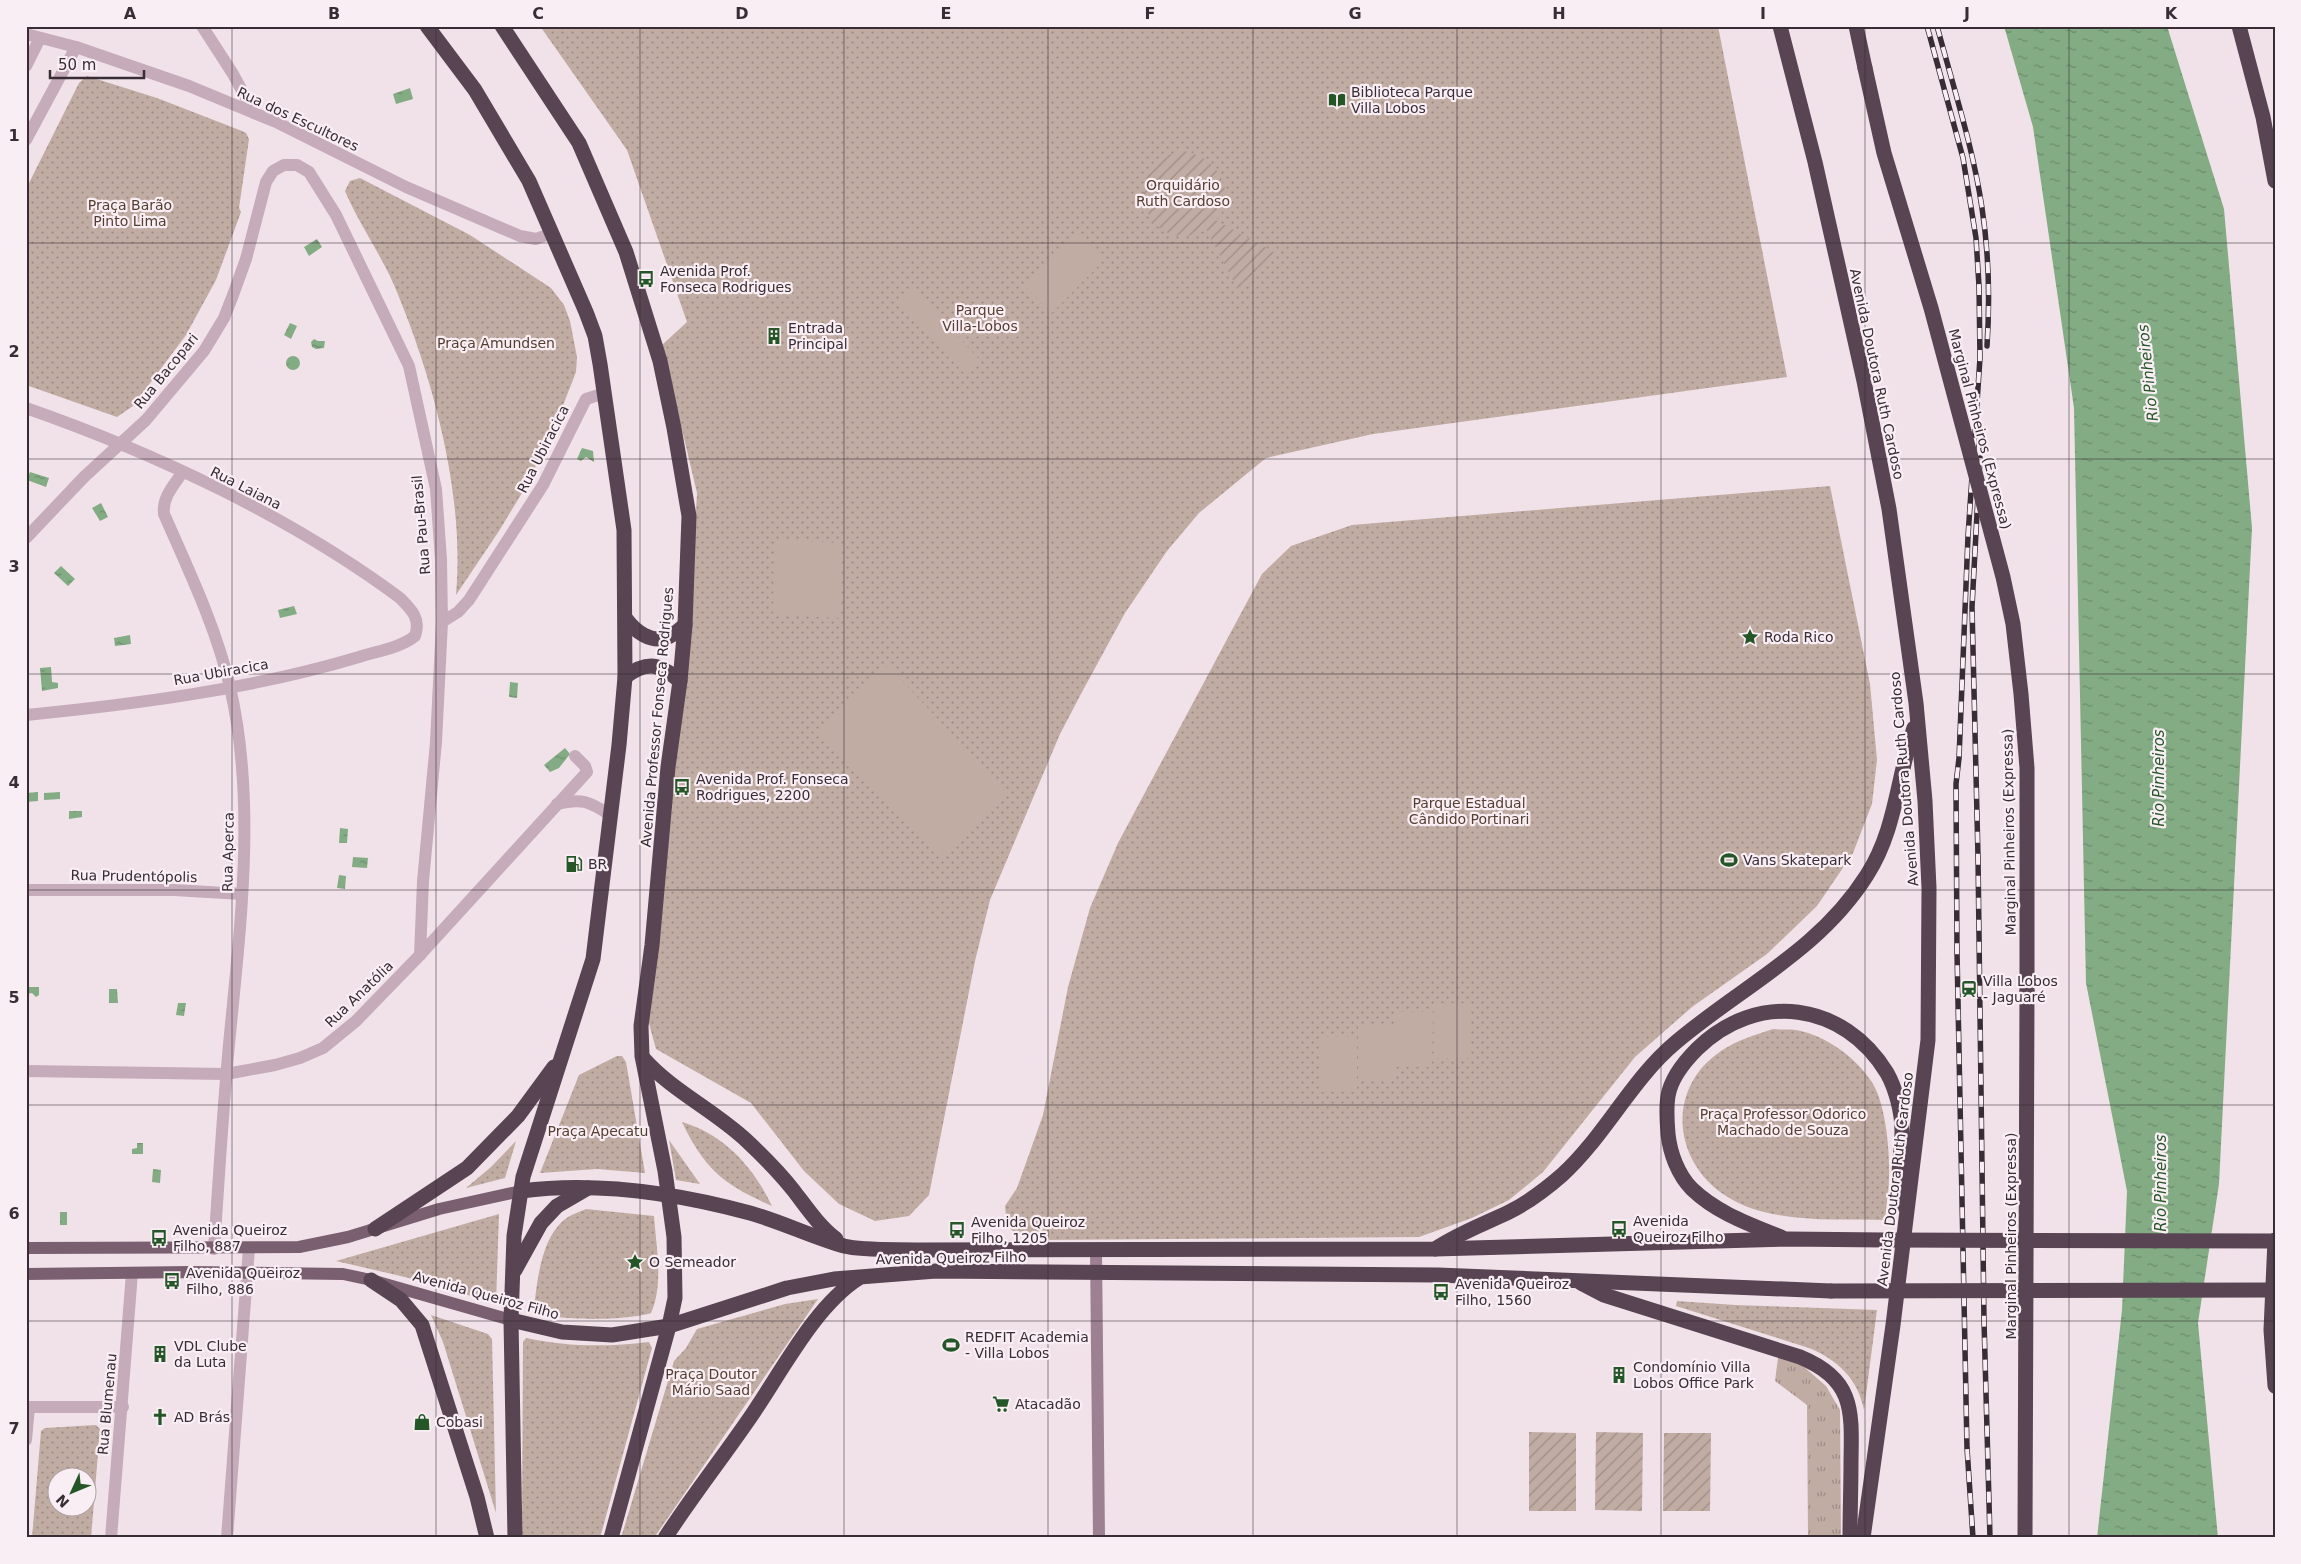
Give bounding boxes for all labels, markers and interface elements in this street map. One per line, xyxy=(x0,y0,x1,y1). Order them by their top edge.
text: A xyxy=(124,4,137,23)
text: B xyxy=(328,4,340,23)
text: C xyxy=(532,4,544,23)
text: D xyxy=(735,4,749,23)
text: E xyxy=(941,4,951,23)
text: F xyxy=(1145,4,1155,23)
text: G xyxy=(1348,4,1362,23)
text: H xyxy=(1552,4,1566,23)
text: I xyxy=(1760,4,1766,23)
text: J xyxy=(1963,4,1970,23)
text: K xyxy=(2165,4,2178,23)
scale bar xyxy=(50,48,144,80)
text: 50 m xyxy=(58,56,96,74)
street label: Rua dos Escultores xyxy=(235,84,361,154)
place label: Biblioteca Parque Villa Lobos xyxy=(1351,84,1473,116)
library icon: Biblioteca Parque Villa Lobos xyxy=(1327,90,1347,110)
text: 1 xyxy=(8,126,20,145)
park label: Orquidário Ruth Cardoso xyxy=(1136,177,1230,209)
park label: Praça Barão Pinto Lima xyxy=(88,197,172,229)
place label: Avenida Prof. Fonseca Rodrigues xyxy=(660,263,792,295)
street label: Avenida Doutora Ruth Cardoso xyxy=(1847,267,1907,481)
bus stop icon: Avenida Prof. Fonseca Rodrigues xyxy=(636,269,656,289)
park label: Parque Villa-Lobos xyxy=(942,302,1018,334)
place label: Entrada Principal xyxy=(788,320,848,352)
water label: Rio Pinheiros xyxy=(2134,323,2162,422)
building icon: Entrada Principal xyxy=(764,326,784,346)
street label: Marginal Pinheiros (Expressa) xyxy=(1945,327,2015,531)
street label: Rua Bacopari xyxy=(131,330,201,412)
park label: Praça Amundsen xyxy=(437,335,555,351)
text: 2 xyxy=(8,342,20,361)
street label: Rua Ubiracica xyxy=(514,402,572,496)
street label: Rua Laiana xyxy=(208,463,284,513)
street label: Rua Pau-Brasil xyxy=(409,475,433,575)
text: 3 xyxy=(8,557,20,576)
street label: Avenida Professor Fonseca Rodrigues xyxy=(638,586,676,848)
place icon: Roda Rico xyxy=(1740,627,1760,647)
place label: Roda Rico xyxy=(1764,629,1833,645)
street label: Rua Ubiracica xyxy=(172,656,270,688)
street label: Avenida Doutora Ruth Cardoso xyxy=(1887,671,1921,887)
street label: Marginal Pinheiros (Expressa) xyxy=(1999,728,2019,936)
water label: Rio Pinheiros xyxy=(2150,729,2168,827)
place label: Avenida Prof. Fonseca Rodrigues, 2200 xyxy=(696,771,849,803)
text: 4 xyxy=(8,773,20,792)
bus stop icon: Avenida Prof. Fonseca Rodrigues, 2200 xyxy=(672,777,692,797)
park label: Parque Estadual Cândido Portinari xyxy=(1409,795,1529,827)
street label: Rua Aperca xyxy=(219,812,237,892)
sports icon: Vans Skatepark xyxy=(1719,850,1739,870)
place label: Vans Skatepark xyxy=(1743,852,1852,868)
fuel station icon: BR xyxy=(564,854,584,874)
place label: BR xyxy=(588,856,608,872)
street label: Rua Prudentópolis xyxy=(70,867,198,885)
street label: Rua Anatólia xyxy=(322,958,396,1030)
place label: Villa Lobos - Jaguaré xyxy=(1983,973,2058,1005)
station icon: Villa Lobos - Jaguaré xyxy=(1959,979,1979,999)
text: 5 xyxy=(8,988,20,1007)
street label: Avenida Doutora Ruth Cardoso xyxy=(1874,1071,1916,1287)
park label: Praça Professor Odorico Machado de Souza xyxy=(1700,1106,1866,1138)
park label: Praça Apecatu xyxy=(548,1123,648,1139)
street label: Marginal Pinheiros (Expressa) xyxy=(2003,1133,2019,1339)
water label: Rio Pinheiros xyxy=(2152,1134,2170,1232)
text: 6 xyxy=(8,1204,20,1223)
place label: Avenida Queiroz Filho xyxy=(1633,1213,1723,1245)
place label: Avenida Queiroz Filho, 1205 xyxy=(971,1214,1085,1246)
bus stop icon: Avenida Queiroz Filho xyxy=(1609,1219,1629,1239)
bus stop icon: Avenida Queiroz Filho, 1205 xyxy=(947,1220,967,1240)
place label: Avenida Queiroz Filho, 887 xyxy=(173,1222,287,1254)
bus stop icon: Avenida Queiroz Filho, 887 xyxy=(149,1228,169,1248)
street label: Avenida Queiroz Filho xyxy=(875,1249,1027,1267)
place icon: O Semeador xyxy=(625,1252,645,1272)
place label: O Semeador xyxy=(649,1254,736,1270)
place label: Avenida Queiroz Filho, 886 xyxy=(186,1265,300,1297)
street label: Avenida Queiroz Filho xyxy=(411,1268,561,1322)
bus stop icon: Avenida Queiroz Filho, 886 xyxy=(162,1271,182,1291)
place label: Avenida Queiroz Filho, 1560 xyxy=(1455,1276,1569,1308)
bus stop icon: Avenida Queiroz Filho, 1560 xyxy=(1431,1282,1451,1302)
place label: REDFIT Academia - Villa Lobos xyxy=(965,1329,1089,1361)
sports icon: REDFIT Academia - Villa Lobos xyxy=(941,1335,961,1355)
place label: VDL Clube da Luta xyxy=(174,1338,247,1370)
building icon: VDL Clube da Luta xyxy=(150,1344,170,1364)
street label: Rua Blumenau xyxy=(95,1353,119,1455)
place label: Condomínio Villa Lobos Office Park xyxy=(1633,1359,1755,1391)
building icon: Condomínio Villa Lobos Office Park xyxy=(1609,1365,1629,1385)
park label: Praça Doutor Mário Saad xyxy=(665,1366,757,1398)
supermarket icon: Atacadão xyxy=(991,1394,1011,1414)
place label: Atacadão xyxy=(1015,1396,1081,1412)
church icon: AD Brás xyxy=(150,1407,170,1427)
place label: AD Brás xyxy=(174,1409,230,1425)
shop icon: Cobasi xyxy=(412,1412,432,1432)
place label: Cobasi xyxy=(436,1414,483,1430)
text: 7 xyxy=(8,1419,20,1438)
north arrow xyxy=(48,1466,98,1516)
text: N xyxy=(53,1491,72,1511)

